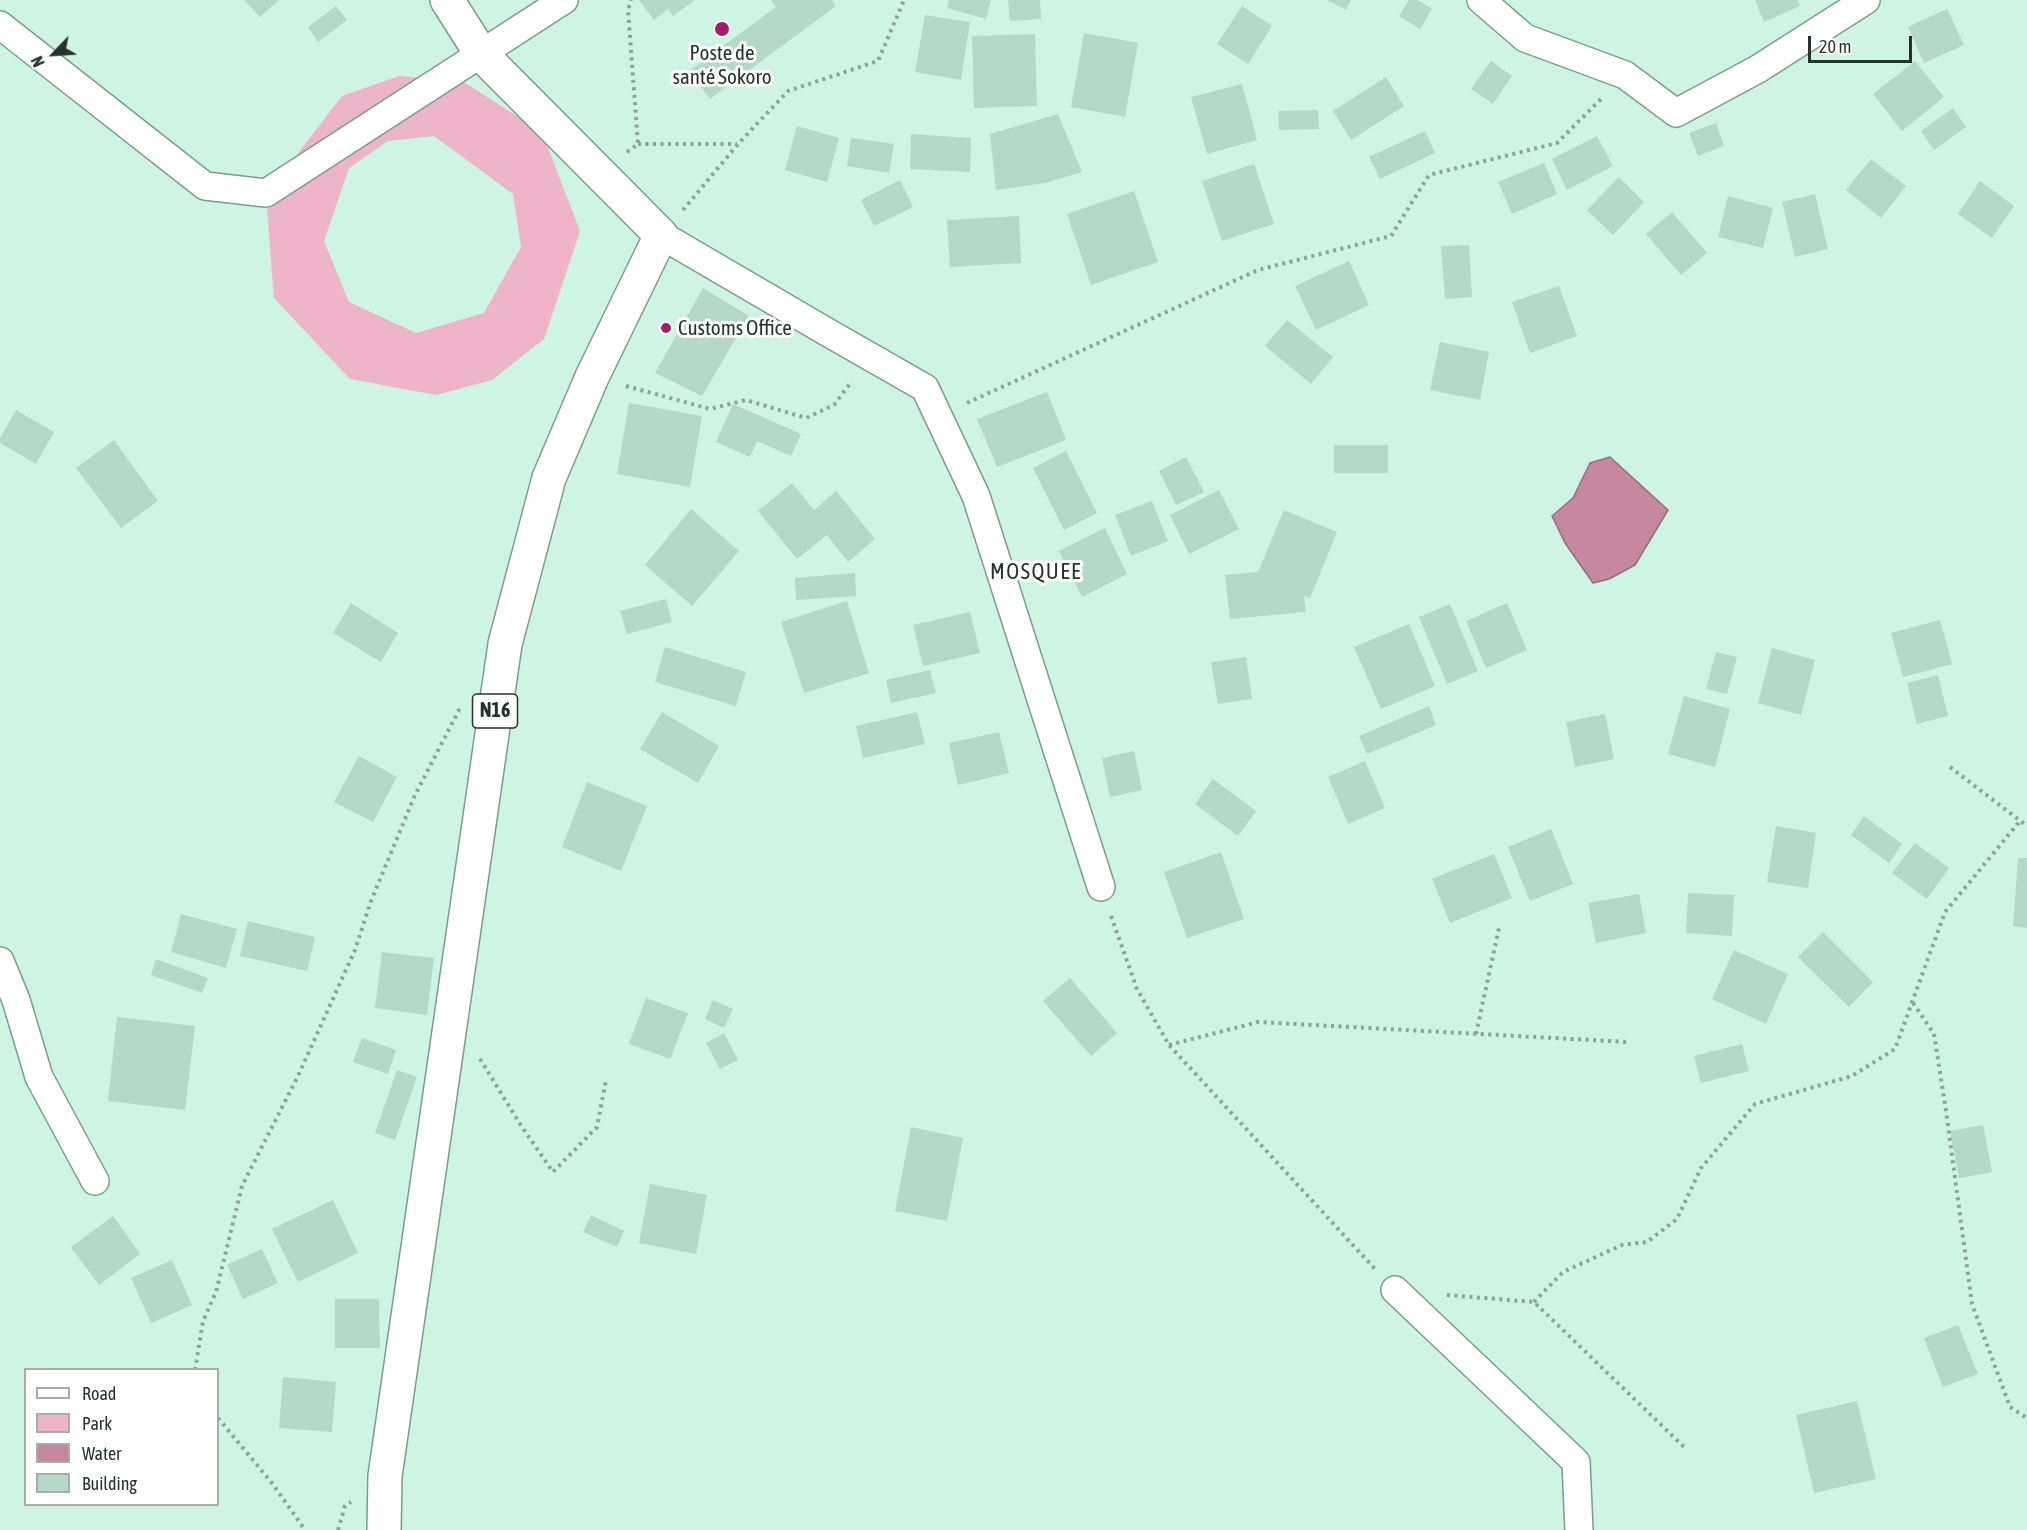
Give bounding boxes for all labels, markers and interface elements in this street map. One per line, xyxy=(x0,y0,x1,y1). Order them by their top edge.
marker: Poste de santé Sokoro xyxy=(713,20,731,38)
north arrow xyxy=(24,24,84,84)
scale bar xyxy=(1811,24,1914,62)
text: 20 m xyxy=(1819,36,1851,57)
place label: Poste de santé Sokoro xyxy=(672,40,772,90)
text: N xyxy=(28,54,48,70)
place label: Customs Office xyxy=(678,315,792,341)
marker: Customs Office xyxy=(659,321,673,335)
district label: MOSQUEE xyxy=(990,559,1082,585)
road number: N16 xyxy=(472,694,518,728)
legend xyxy=(24,1368,219,1506)
text: Road xyxy=(82,1383,116,1404)
text: Park xyxy=(82,1413,112,1434)
text: Water xyxy=(82,1443,121,1464)
text: Building xyxy=(82,1473,137,1494)

